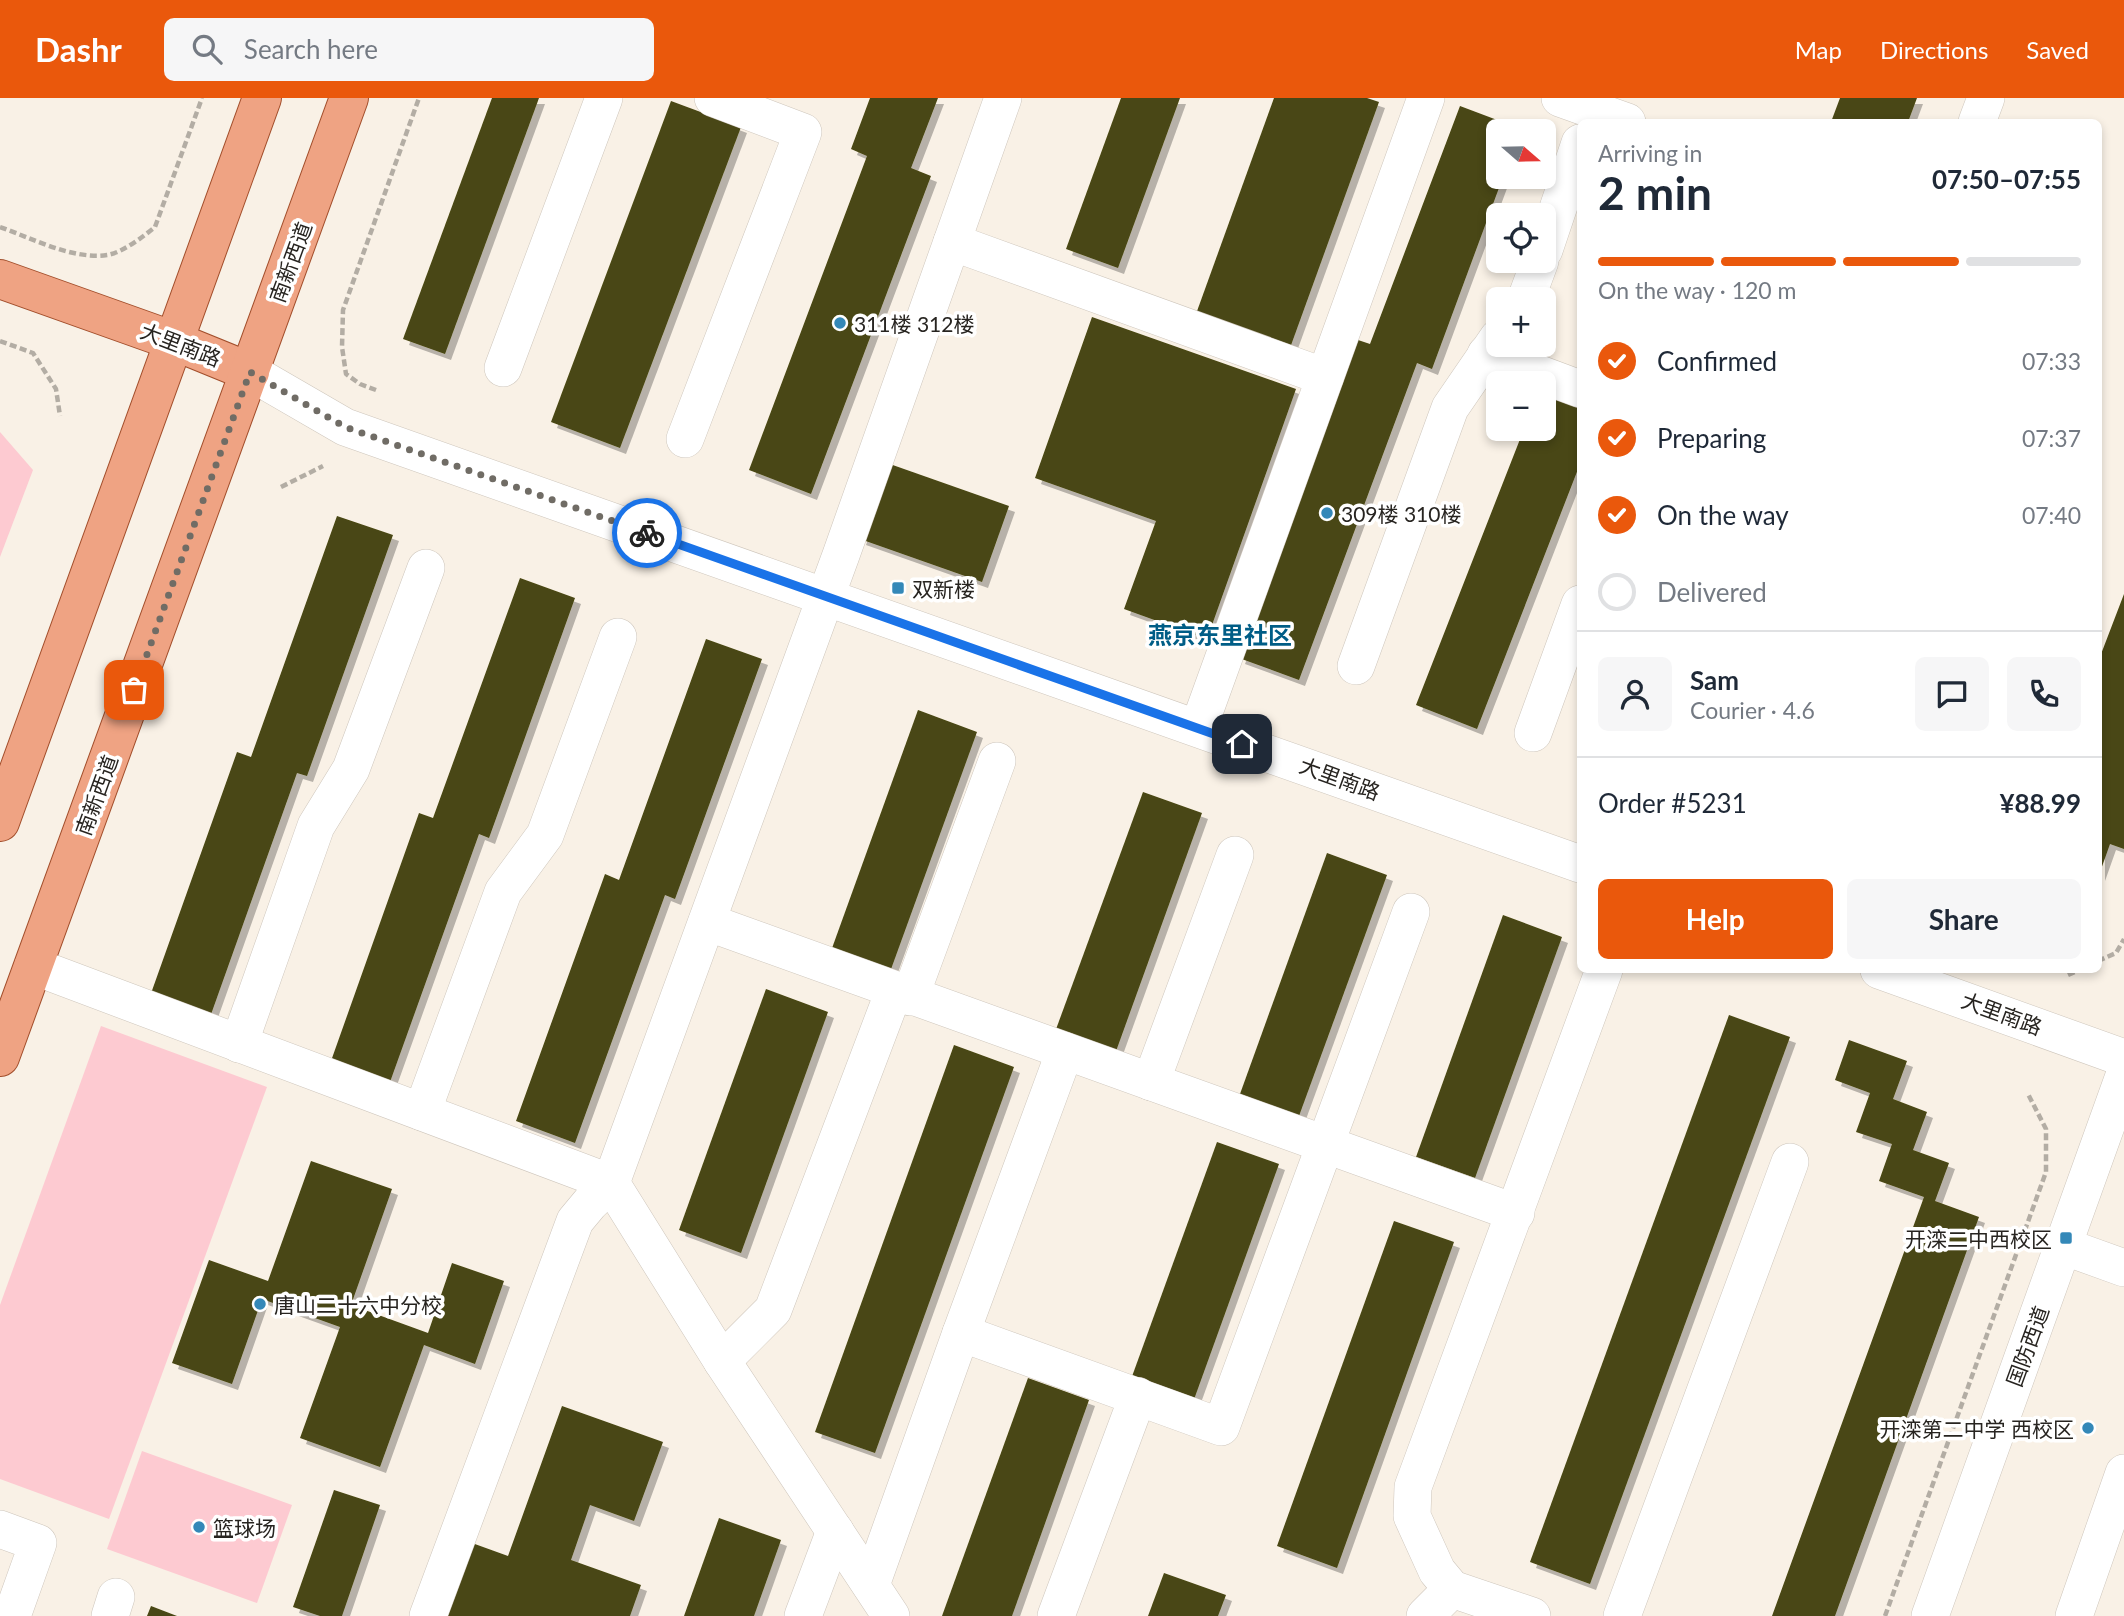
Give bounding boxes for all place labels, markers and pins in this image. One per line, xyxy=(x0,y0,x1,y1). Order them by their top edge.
place label: 311楼 312楼 xyxy=(854,311,974,336)
marker: 311楼 312楼 xyxy=(832,315,848,331)
place label: 309楼 310楼 xyxy=(1341,501,1461,526)
marker: 309楼 310楼 xyxy=(1319,505,1335,521)
place label: 双新楼 xyxy=(912,576,975,601)
marker: 双新楼 xyxy=(890,580,906,596)
pin xyxy=(104,660,164,720)
pin xyxy=(1212,714,1272,774)
place label: 开滦二中西校区 xyxy=(1905,1226,2052,1251)
marker: 开滦二中西校区 xyxy=(2058,1230,2074,1246)
place label: 唐山二十六中分校 xyxy=(274,1292,442,1317)
marker: 唐山二十六中分校 xyxy=(252,1296,268,1312)
place label: 开滦第二中学 西校区 xyxy=(1880,1416,2074,1441)
marker: 开滦第二中学 西校区 xyxy=(2080,1420,2096,1436)
place label: 篮球场 xyxy=(213,1515,276,1540)
marker: 篮球场 xyxy=(191,1519,207,1535)

